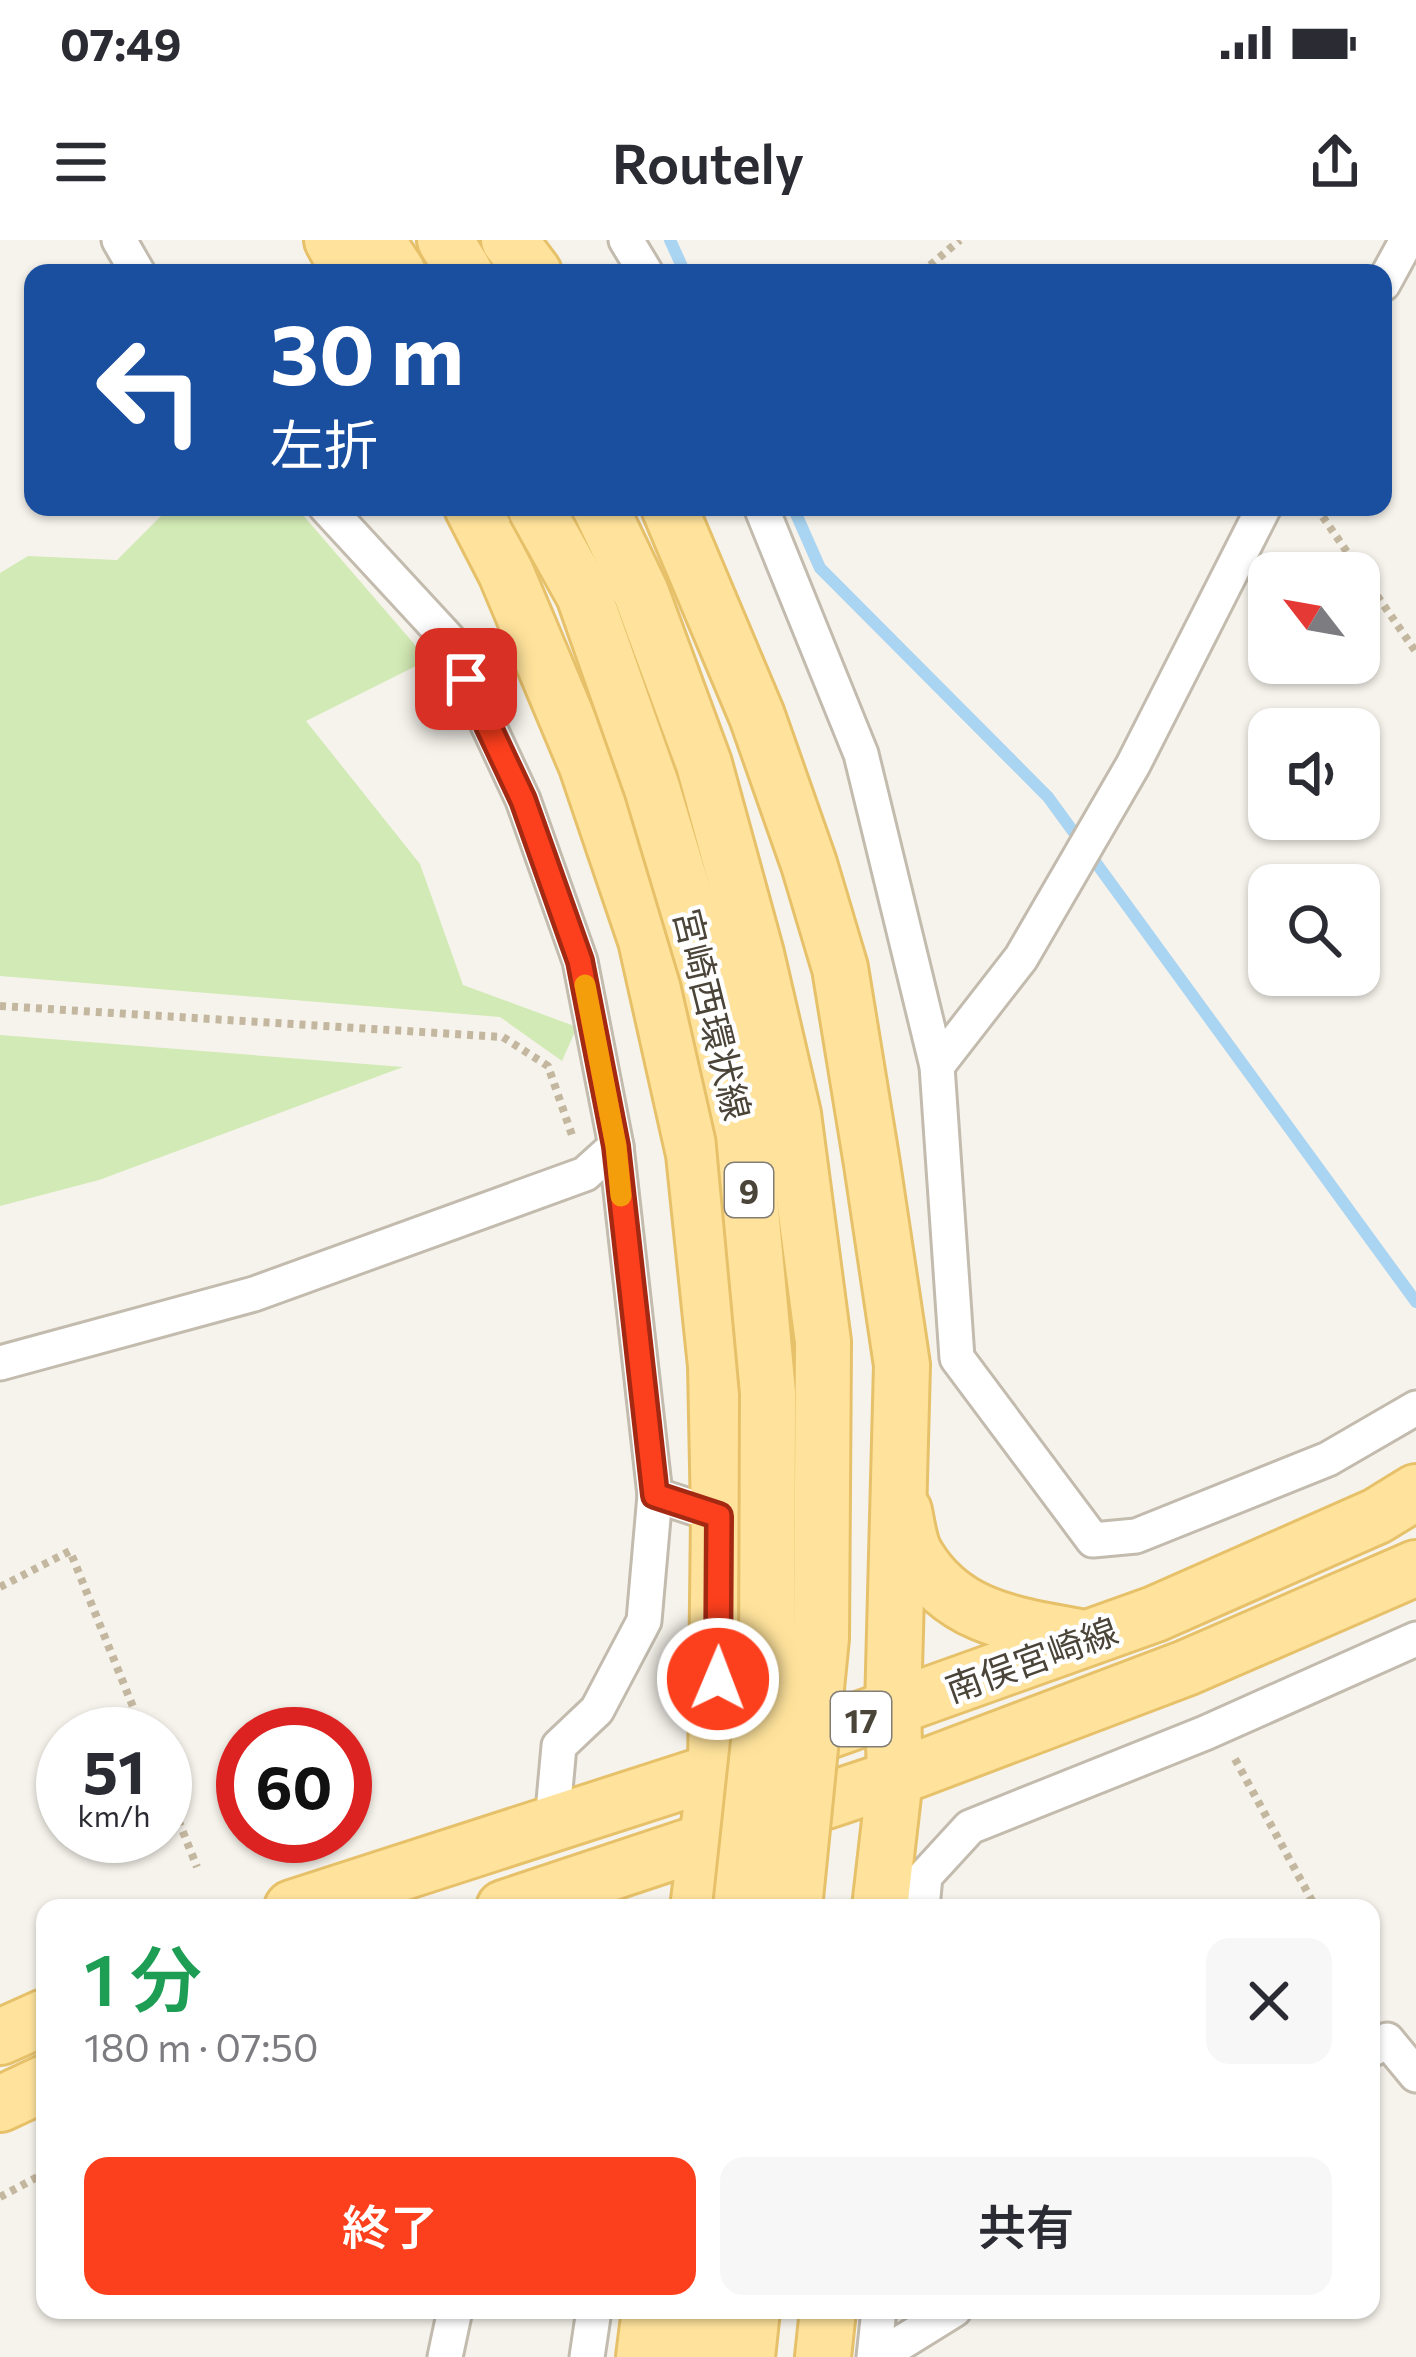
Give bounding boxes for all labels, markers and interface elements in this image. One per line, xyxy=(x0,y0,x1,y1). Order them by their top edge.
text: 07:49 xyxy=(60,15,182,70)
icon: menu xyxy=(48,129,114,195)
text: Routely xyxy=(612,129,804,195)
icon: share xyxy=(1302,129,1368,195)
text: 30 m xyxy=(270,300,464,402)
icon: left xyxy=(72,312,228,468)
text: 左折 xyxy=(270,410,378,476)
north arrow xyxy=(1248,552,1380,684)
map controls xyxy=(1248,552,1380,996)
pin xyxy=(415,628,517,730)
icon: arrive xyxy=(433,646,499,712)
button: sound xyxy=(1248,708,1380,840)
button: search xyxy=(1248,864,1380,996)
street label: 宮崎西環状線 xyxy=(667,904,761,1124)
road number: 9 xyxy=(725,1163,773,1217)
street label: 南俣宮崎線 xyxy=(939,1607,1123,1709)
position arrow xyxy=(655,1616,781,1742)
road number: 17 xyxy=(831,1692,891,1746)
speed limit sign: 60 xyxy=(216,1707,372,1863)
text: 51 xyxy=(83,1733,145,1806)
text: km/h xyxy=(78,1796,150,1833)
text: 1 分 xyxy=(84,1933,202,2021)
button: close xyxy=(1206,1938,1332,2064)
text: 180 m · 07:50 xyxy=(84,2022,318,2070)
button: 終了 xyxy=(84,2157,696,2295)
button: 共有 xyxy=(720,2157,1332,2295)

